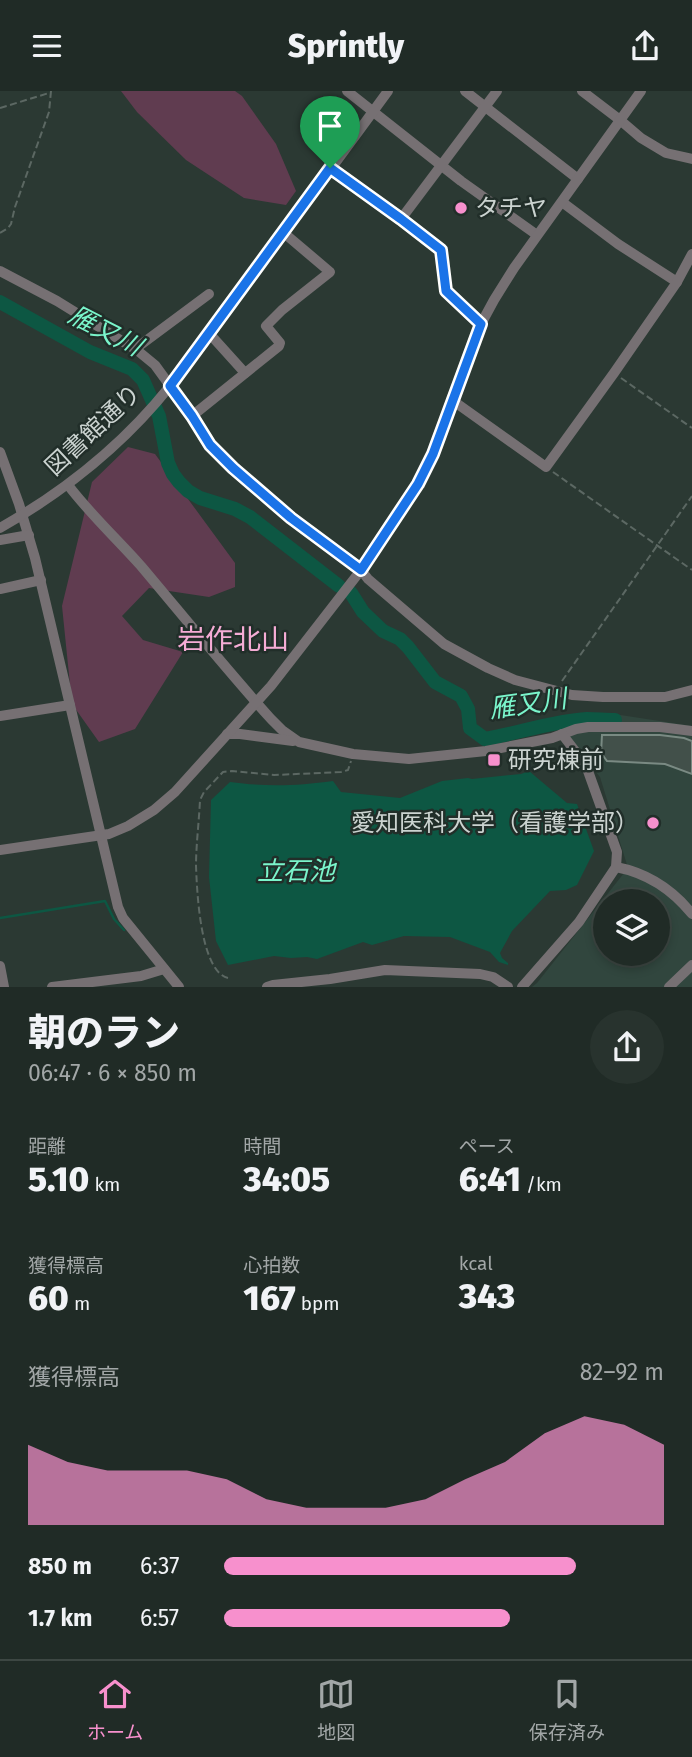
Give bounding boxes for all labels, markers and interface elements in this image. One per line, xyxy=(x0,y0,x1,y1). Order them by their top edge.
icon: menu xyxy=(28,27,66,65)
text: Sprintly xyxy=(288,27,404,65)
icon: share xyxy=(626,27,664,65)
pin xyxy=(300,96,360,168)
icon: arrive xyxy=(311,107,349,145)
place label: タチヤ xyxy=(475,194,547,222)
marker: タチヤ xyxy=(453,200,469,216)
water label: 雁又川 xyxy=(63,299,149,364)
street label: 図書館通り xyxy=(40,379,146,481)
district label: 岩作北山 xyxy=(177,623,289,656)
water label: 雁又川 xyxy=(487,683,572,725)
place label: 研究棟前 xyxy=(508,746,604,774)
marker: 研究棟前 xyxy=(486,752,502,768)
place label: 愛知医科大学（看護学部） xyxy=(351,809,639,837)
marker: 愛知医科大学（看護学部） xyxy=(645,815,661,831)
water label: 立石池 xyxy=(257,856,338,887)
map controls xyxy=(593,889,670,966)
button: layers xyxy=(593,889,670,966)
text: 朝のラン xyxy=(28,1010,180,1056)
button: share xyxy=(590,1010,664,1084)
text: 06:47 · 6 × 850 m xyxy=(28,1059,197,1087)
text: 距離 xyxy=(28,1135,66,1158)
text: 時間 xyxy=(243,1135,281,1158)
text: ペース xyxy=(459,1135,515,1158)
text: 5.10 xyxy=(28,1158,89,1200)
text: 34:05 xyxy=(243,1158,330,1200)
text: 6:41 xyxy=(459,1158,521,1200)
text: km xyxy=(89,1173,120,1196)
text: /km xyxy=(521,1173,562,1196)
text: kcal xyxy=(459,1252,493,1275)
text: 獲得標高 xyxy=(28,1254,104,1277)
text: 心拍数 xyxy=(243,1254,300,1277)
text: 343 xyxy=(459,1275,515,1317)
text: 60 xyxy=(28,1277,69,1319)
text: 167 xyxy=(243,1277,296,1319)
text: m xyxy=(69,1292,90,1315)
text: bpm xyxy=(296,1292,340,1315)
text: 82–92 m xyxy=(580,1358,664,1386)
text: 獲得標高 xyxy=(28,1363,120,1391)
text: 850 m xyxy=(28,1552,92,1580)
text: 6:37 xyxy=(140,1552,180,1580)
text: 1.7 km xyxy=(28,1604,93,1632)
text: 6:57 xyxy=(140,1604,179,1632)
tab: ホーム xyxy=(87,1675,143,1744)
tab: 地図 xyxy=(317,1675,355,1744)
tab: 保存済み xyxy=(529,1675,605,1744)

